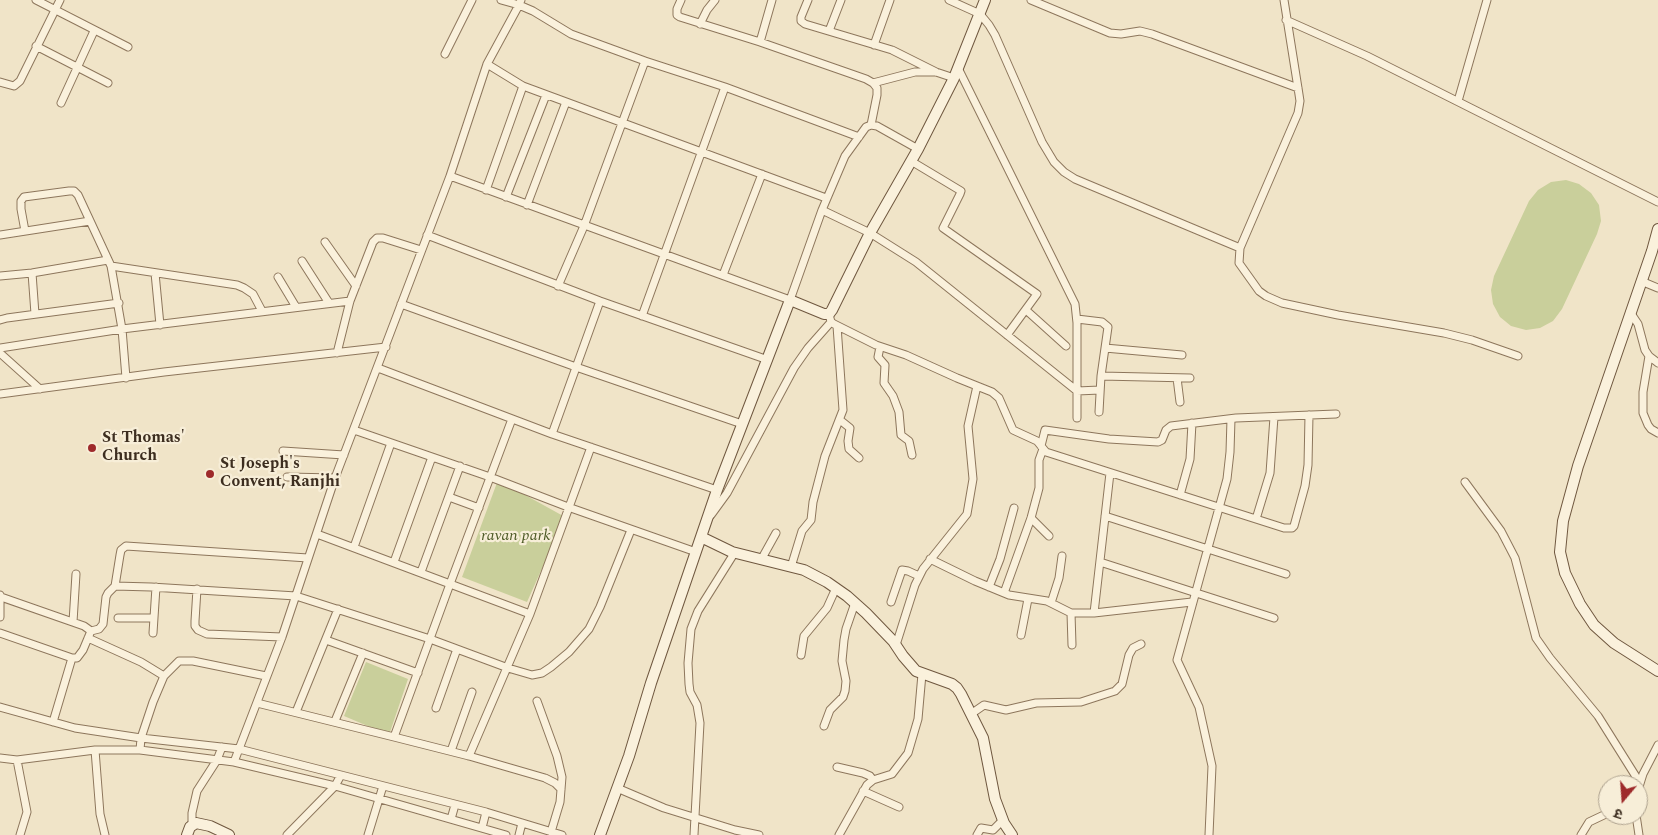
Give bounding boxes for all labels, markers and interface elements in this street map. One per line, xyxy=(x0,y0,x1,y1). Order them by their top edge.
place label: St Thomas' Church xyxy=(102,429,185,467)
marker: St Thomas' Church xyxy=(86,442,98,454)
place label: St Joseph's Convent, Ranjhi xyxy=(220,455,340,493)
marker: St Joseph's Convent, Ranjhi xyxy=(204,468,216,480)
park label: ravan park xyxy=(481,527,551,547)
north arrow xyxy=(1598,775,1648,825)
text: उ xyxy=(1611,803,1626,825)

